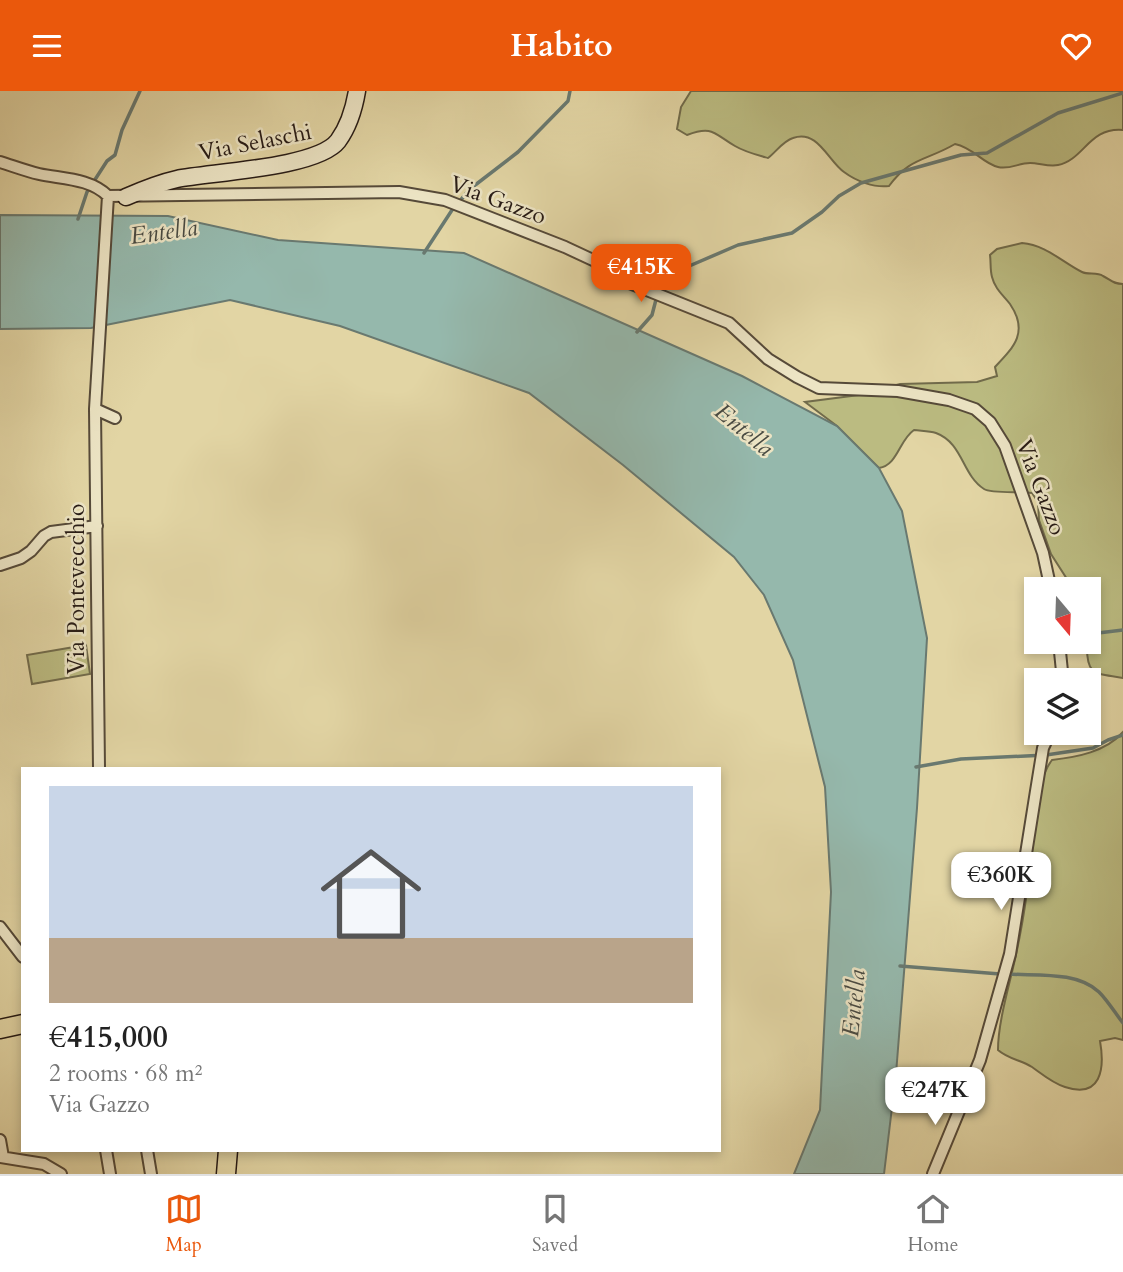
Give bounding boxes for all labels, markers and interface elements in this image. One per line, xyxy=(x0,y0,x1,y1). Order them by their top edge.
text: Habito xyxy=(510,24,613,68)
icon: menu xyxy=(28,27,66,65)
icon: heart xyxy=(1057,27,1095,65)
street label: Via Selaschi xyxy=(196,116,314,168)
street label: Via Gazzo xyxy=(445,168,551,232)
water label: Entella xyxy=(128,211,200,253)
pin: €415K xyxy=(592,245,690,304)
text: €415K xyxy=(607,251,675,282)
water label: Entella xyxy=(708,396,781,464)
street label: Via Gazzo xyxy=(1008,434,1074,540)
street label: Via Pontevecchio xyxy=(61,504,92,674)
north arrow xyxy=(1024,577,1101,655)
map controls xyxy=(1024,577,1101,745)
button: layers xyxy=(1024,668,1101,745)
icon: home xyxy=(308,831,434,957)
pin: €360K xyxy=(952,853,1050,912)
text: €360K xyxy=(967,859,1035,890)
water label: Entella xyxy=(834,967,874,1038)
text: €415,000 xyxy=(49,1017,168,1058)
text: 2 rooms · 68 m² xyxy=(49,1058,202,1089)
pin: €247K xyxy=(886,1067,984,1127)
text: €247K xyxy=(901,1074,969,1105)
text: Via Gazzo xyxy=(49,1089,150,1120)
tab: Map xyxy=(165,1190,203,1258)
tab: Saved xyxy=(532,1190,578,1258)
tab: Home xyxy=(907,1190,958,1258)

